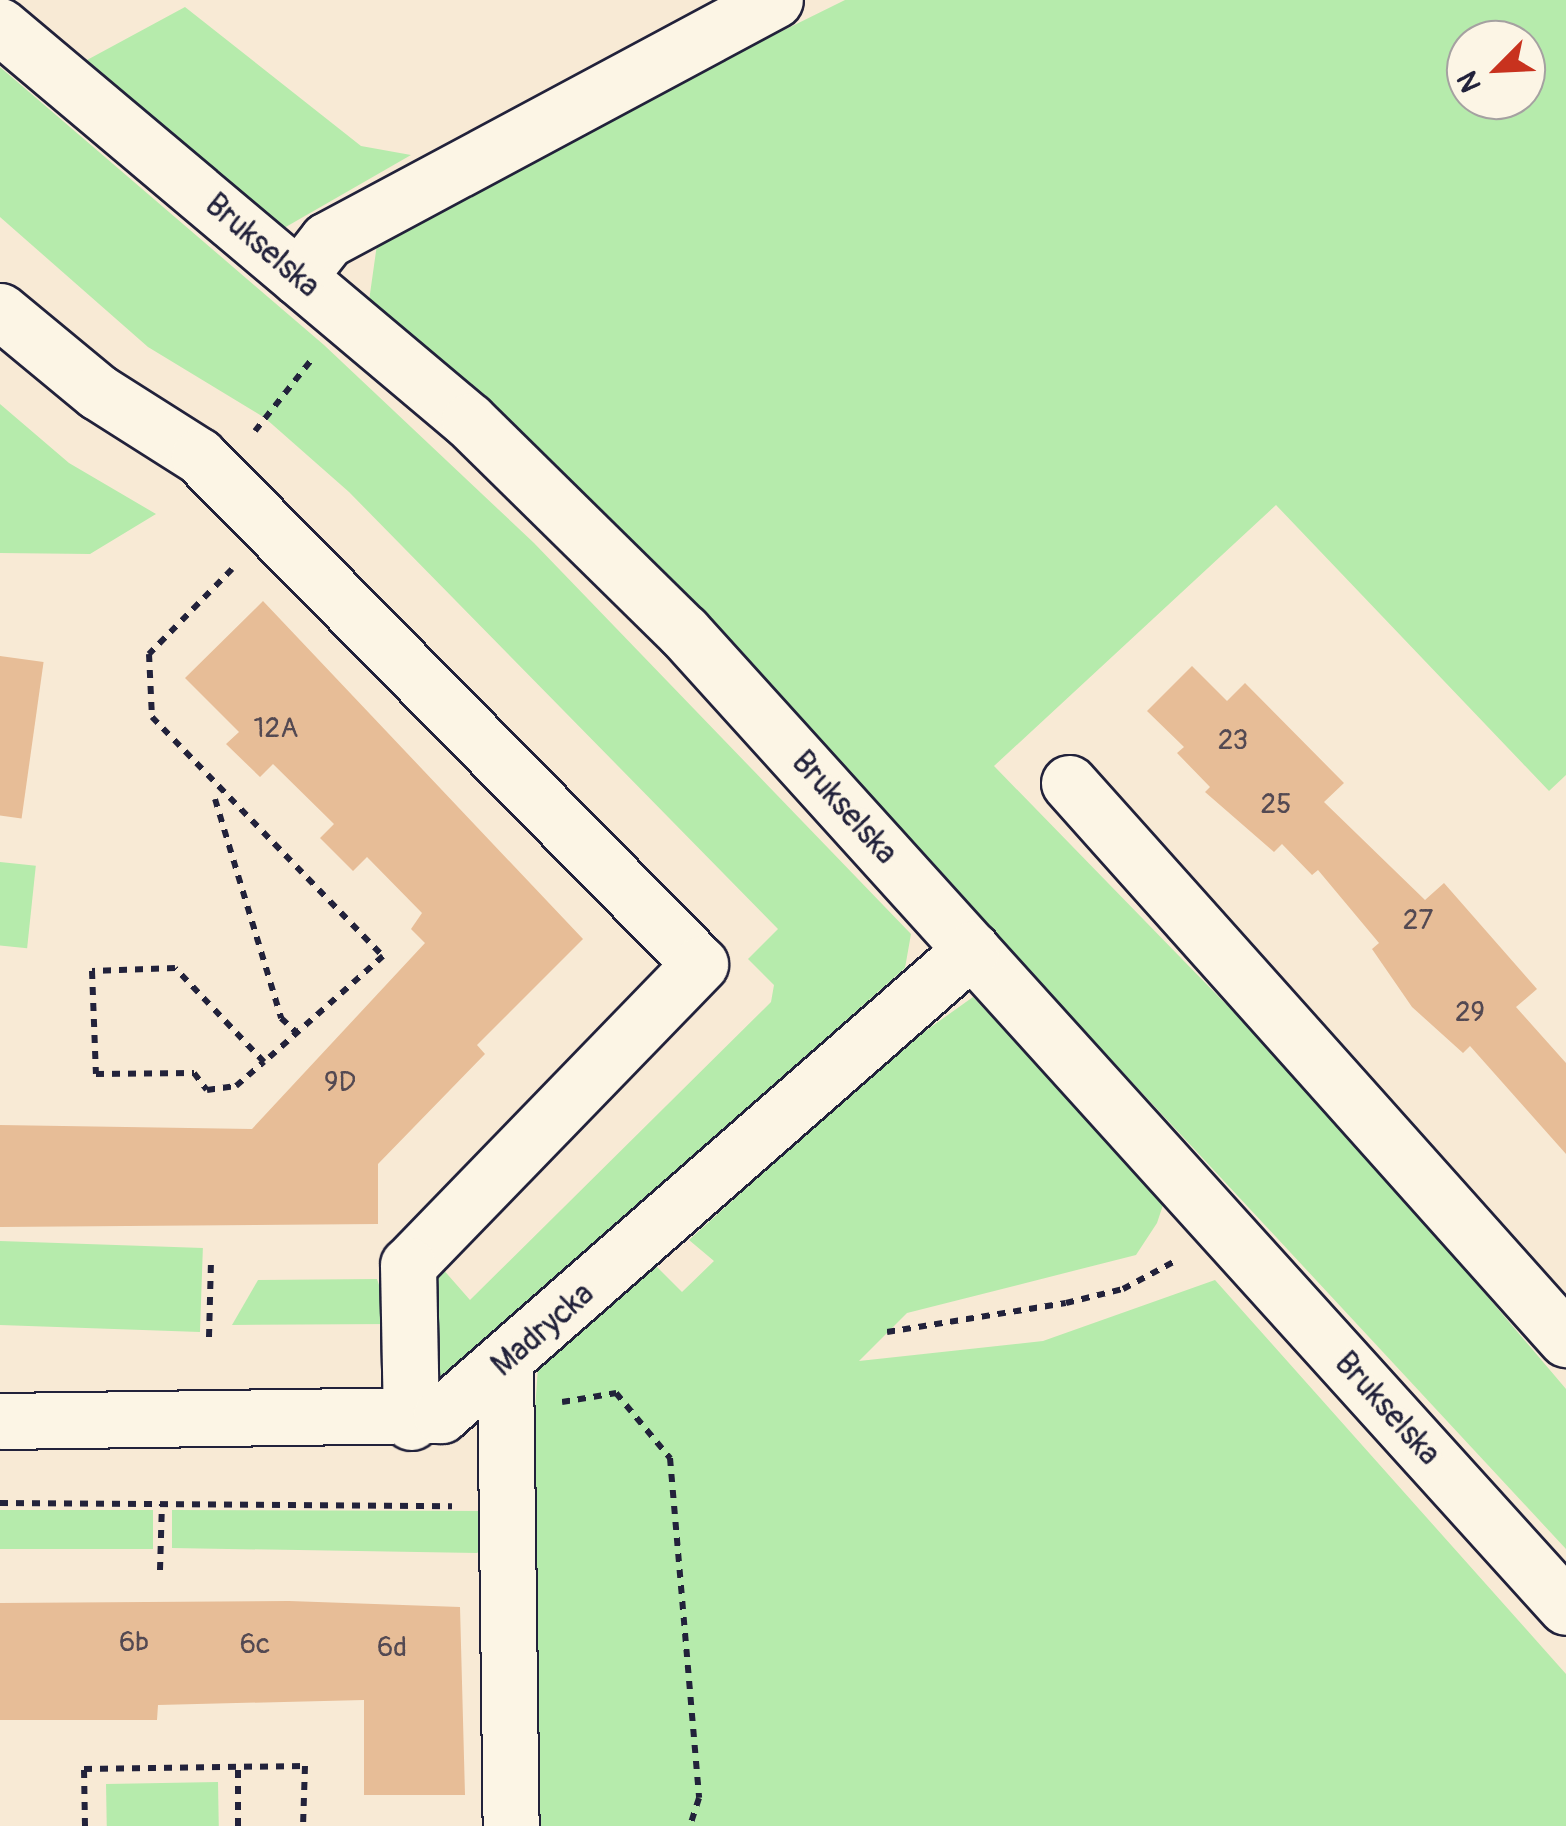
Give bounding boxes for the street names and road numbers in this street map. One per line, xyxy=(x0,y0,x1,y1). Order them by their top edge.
street label: Brukselska xyxy=(197,186,327,306)
street label: Brukselska xyxy=(783,743,905,873)
street label: Madrycka xyxy=(484,1275,602,1385)
street label: Brukselska xyxy=(1326,1344,1448,1474)

